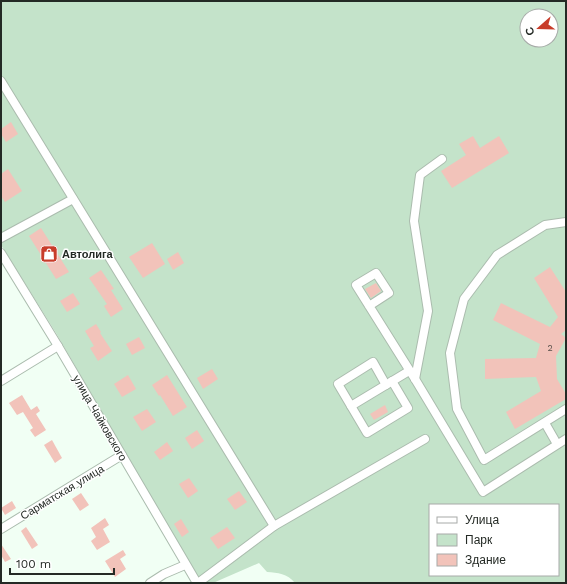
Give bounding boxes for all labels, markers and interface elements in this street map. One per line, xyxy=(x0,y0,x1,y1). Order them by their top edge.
north arrow xyxy=(519,8,559,48)
text: С xyxy=(523,25,538,37)
shop icon: Автолига xyxy=(39,244,59,264)
place label: Автолига xyxy=(62,248,114,261)
house number: 2 xyxy=(547,343,553,353)
street label: улица Чайковского xyxy=(70,373,129,463)
street label: Сарматская улица xyxy=(18,462,107,523)
legend xyxy=(429,504,559,576)
text: Улица xyxy=(465,513,499,527)
text: Парк xyxy=(465,533,493,547)
scale bar xyxy=(10,550,114,576)
text: Здание xyxy=(465,553,506,567)
text: 100 m xyxy=(16,557,51,571)

